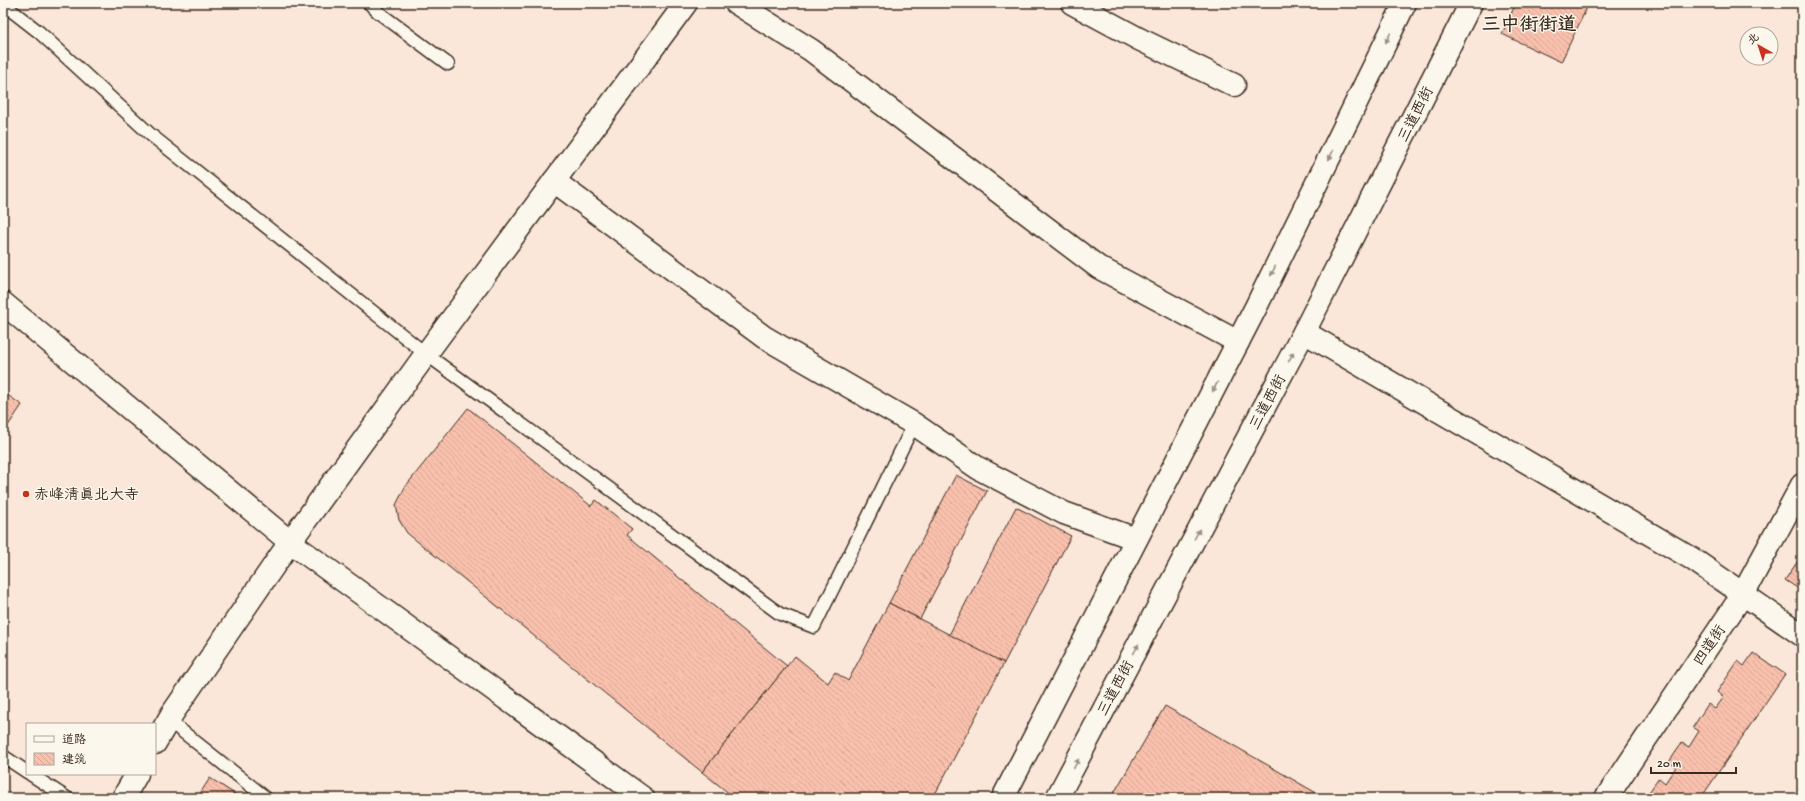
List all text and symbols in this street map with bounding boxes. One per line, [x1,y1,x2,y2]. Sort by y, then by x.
district label: 三中街街道 [1481,14,1577,38]
north arrow [1739,26,1779,66]
one-way arrow [1385,32,1391,44]
text: 北 [1746,32,1762,48]
street label: 三道西街 [1395,84,1438,146]
one-way arrow [1328,149,1334,160]
one-way arrow [1270,266,1276,277]
one-way arrow [1288,351,1294,363]
street label: 三道西街 [1247,372,1291,434]
one-way arrow [1211,382,1218,393]
place label: 赤峰清真北大寺 [34,486,139,505]
marker: 赤峰清真北大寺 [21,489,31,499]
one-way arrow [1194,528,1201,540]
street label: 四道街 [1691,622,1731,670]
one-way arrow [1133,643,1140,654]
street label: 三道西街 [1095,658,1139,720]
legend [26,723,156,775]
text: 道路 [62,733,86,748]
scale bar [1651,749,1736,775]
text: 建筑 [62,753,86,768]
one-way arrow [1072,758,1079,769]
text: 20 m [1657,758,1682,772]

